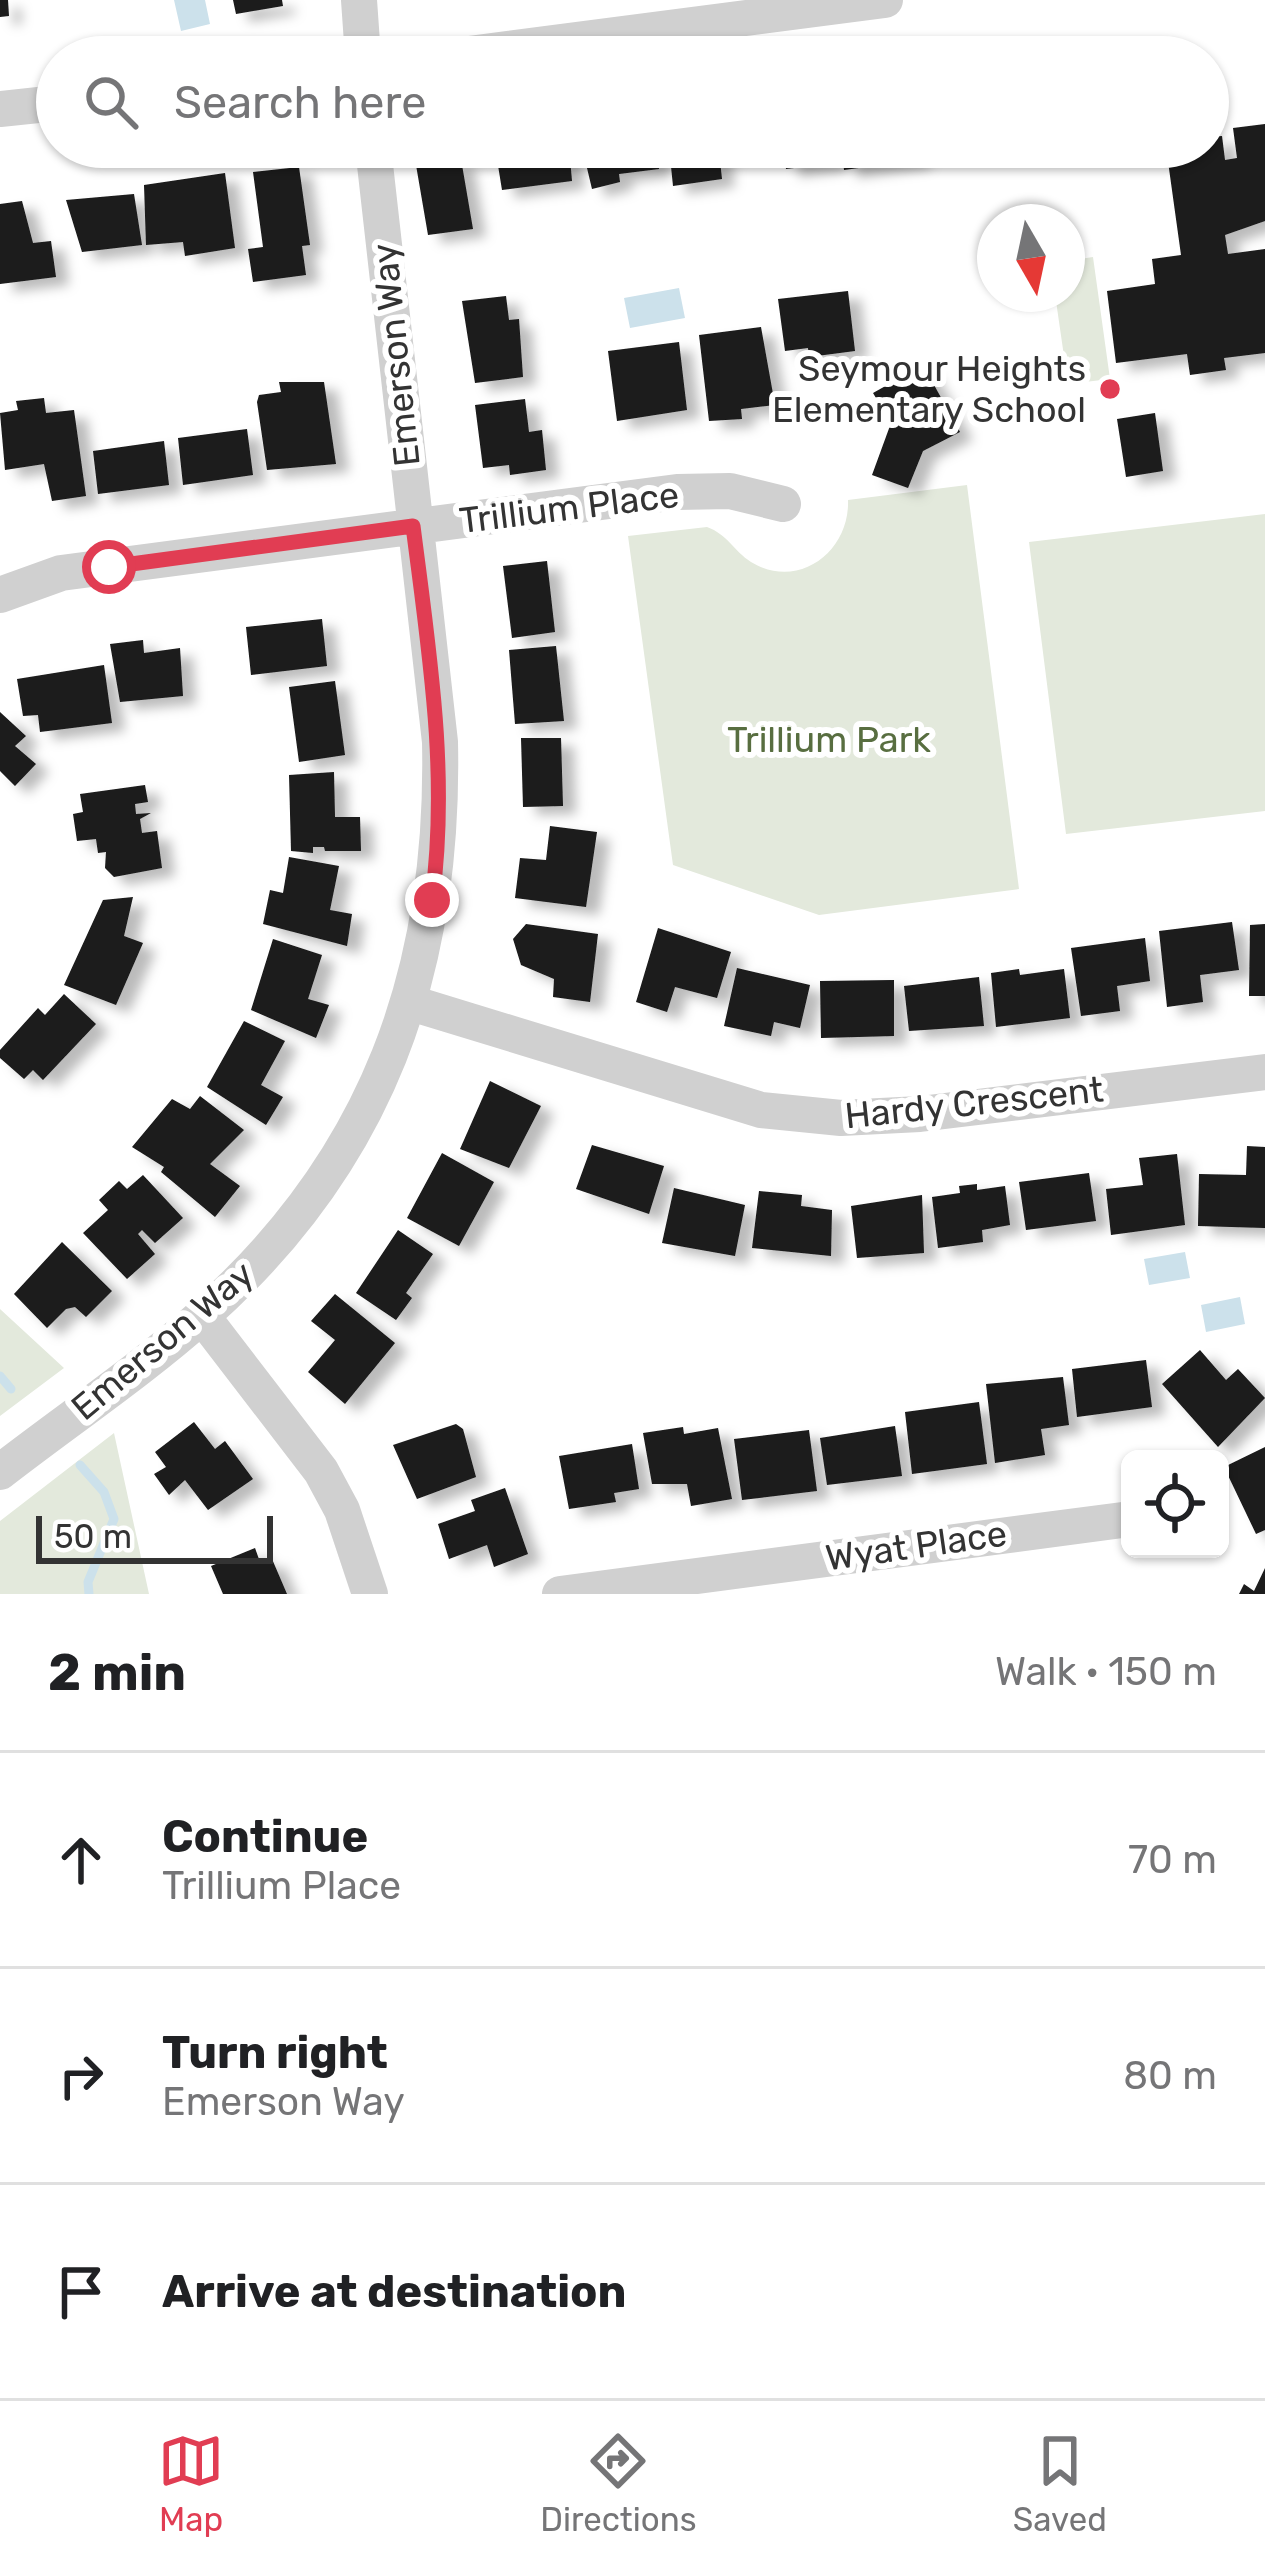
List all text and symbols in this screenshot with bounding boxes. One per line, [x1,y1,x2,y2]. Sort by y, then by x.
search box [36,36,1229,168]
icon: search [78,69,144,135]
text: Search here [174,76,426,129]
north arrow [977,204,1085,312]
street label: Emerson Way [362,241,429,469]
place label: Seymour Heights Elementary School [772,347,1086,431]
marker: Seymour Heights Elementary School [1097,376,1123,402]
street label: Trillium Place [457,473,681,542]
route start [82,540,136,594]
park label: Trillium Park [727,718,931,761]
route end [405,873,459,927]
street label: Hardy Crescent [843,1068,1105,1137]
street label: Emerson Way [63,1252,262,1429]
map controls [1121,1450,1229,1558]
button: locate [1121,1450,1229,1558]
scale bar [36,1510,273,1563]
street label: Wyat Place [823,1512,1009,1579]
text: 50 m [54,1517,132,1556]
text: 2 min [48,1642,186,1703]
text: Walk · 150 m [995,1649,1217,1695]
text: Continue [162,1810,368,1863]
icon: ahead [48,1827,114,1893]
text: 70 m [1128,1837,1217,1883]
text: Trillium Place [162,1863,401,1909]
text: Turn right [162,2026,388,2079]
icon: right [48,2043,114,2109]
text: 80 m [1123,2053,1217,2099]
text: Emerson Way [162,2079,405,2125]
icon: arrive [48,2259,114,2325]
text: Arrive at destination [162,2265,627,2318]
tab: Map [158,2428,224,2539]
tab: Directions [540,2428,697,2539]
tab: Saved [1013,2428,1107,2539]

